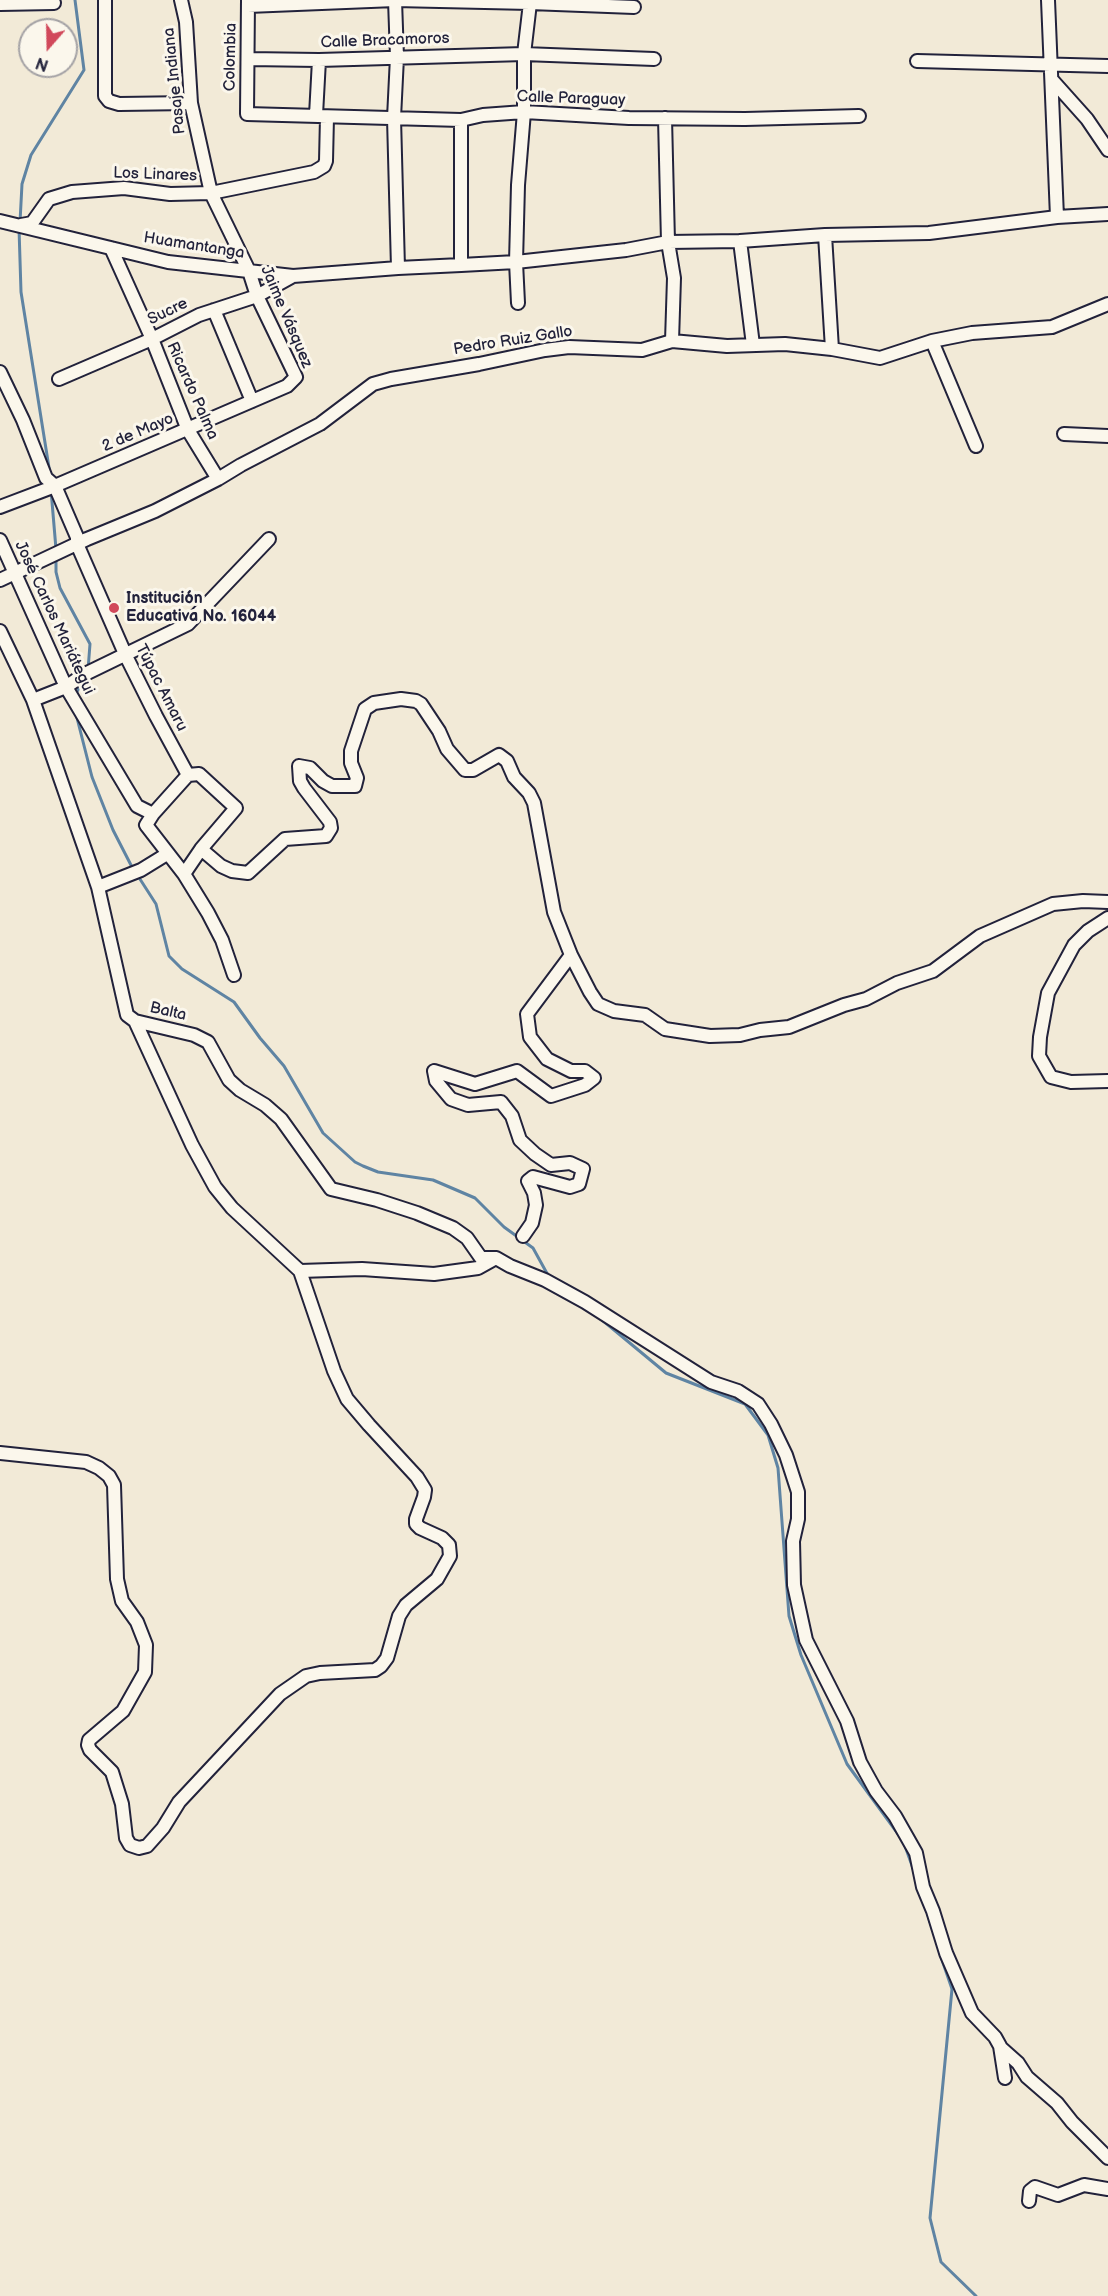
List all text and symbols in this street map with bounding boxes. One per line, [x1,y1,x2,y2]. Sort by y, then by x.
north arrow [18,18,78,78]
street label: Colombia [221,23,241,91]
street label: Pasaje Indiana [160,27,190,135]
street label: Calle Bracamoros [320,29,450,53]
text: N [33,53,51,74]
street label: Calle Paraguay [516,88,626,110]
street label: Los Linares [113,164,197,186]
street label: Huamantanga [142,229,246,263]
street label: Jaime Vásquez [256,263,316,371]
street label: Sucre [145,294,191,330]
street label: Pedro Ruiz Gallo [452,322,574,360]
street label: Ricardo Palma [162,339,222,443]
street label: 2 de Mayo [100,409,176,457]
street label: José Carlos Mariátegui [10,538,98,698]
place label: Institución Educativa No. 16044 [126,589,276,627]
marker: Institución Educativa No. 16044 [107,601,121,615]
street label: Túpac Amaru [131,641,191,735]
street label: Balta [148,998,188,1026]

